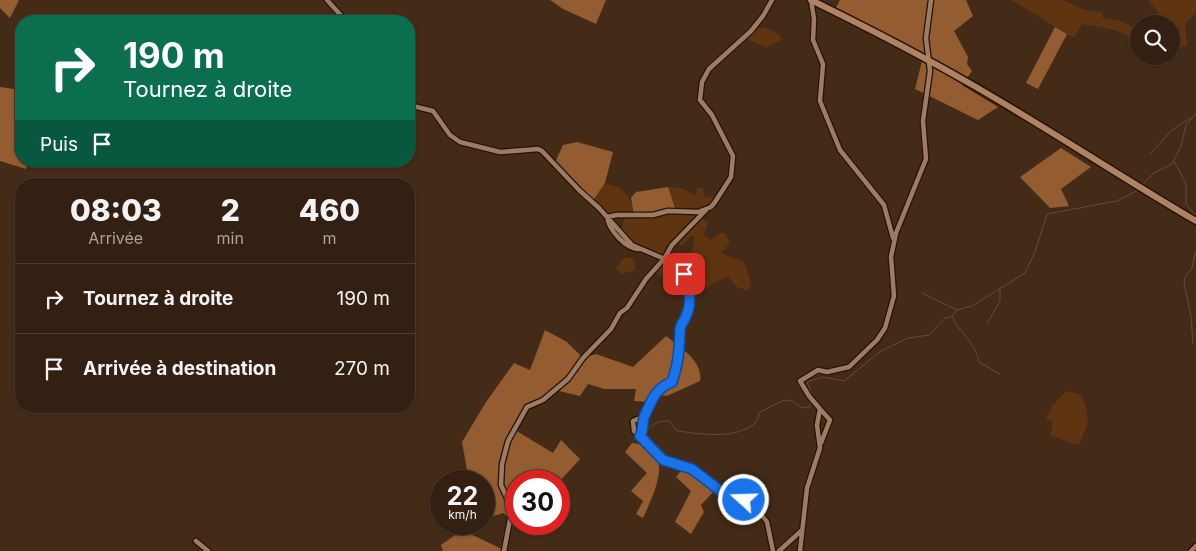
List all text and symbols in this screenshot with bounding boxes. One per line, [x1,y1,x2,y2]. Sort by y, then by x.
map controls [1130,15,1180,65]
button: search [1130,15,1180,65]
text: 190 m [123,34,225,76]
icon: right [40,35,105,100]
text: Tournez à droite [123,76,292,102]
icon: arrive [88,130,116,158]
text: Puis [40,133,78,156]
text: 08:03 [70,192,162,228]
text: 2 [221,192,240,228]
text: 460 [299,192,360,228]
text: Arrivée [88,228,143,248]
text: min [217,228,244,248]
text: m [322,228,336,248]
pin [663,253,705,295]
icon: arrive [670,260,698,288]
icon: right [40,285,68,313]
text: Tournez à droite [83,287,233,310]
text: 190 m [337,287,390,310]
icon: arrive [40,355,68,383]
text: Arrivée à destination [83,357,276,380]
text: 270 m [334,357,390,380]
speed limit sign: 30 [505,470,570,535]
position arrow [717,473,769,525]
text: 22 [447,481,478,511]
text: km/h [448,507,477,522]

